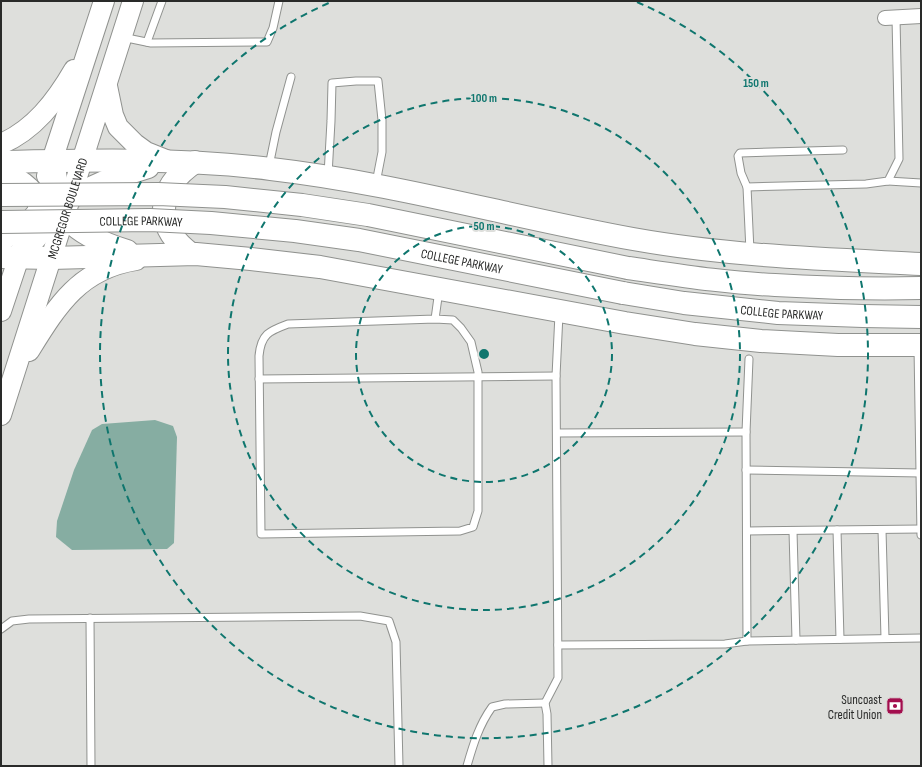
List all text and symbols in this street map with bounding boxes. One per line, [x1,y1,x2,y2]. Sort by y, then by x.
text: 150 m [743,76,769,91]
text: 100 m [471,91,497,106]
street label: MCGREGOR BOULEVARD [44,156,91,261]
street label: COLLEGE PARKWAY [99,213,183,231]
text: 50 m [474,219,494,234]
street label: COLLEGE PARKWAY [419,246,504,278]
street label: COLLEGE PARKWAY [739,302,824,324]
centre of rings [477,347,491,361]
place label: Suncoast Credit Union [828,692,882,723]
bank icon: Suncoast Credit Union [885,696,905,716]

